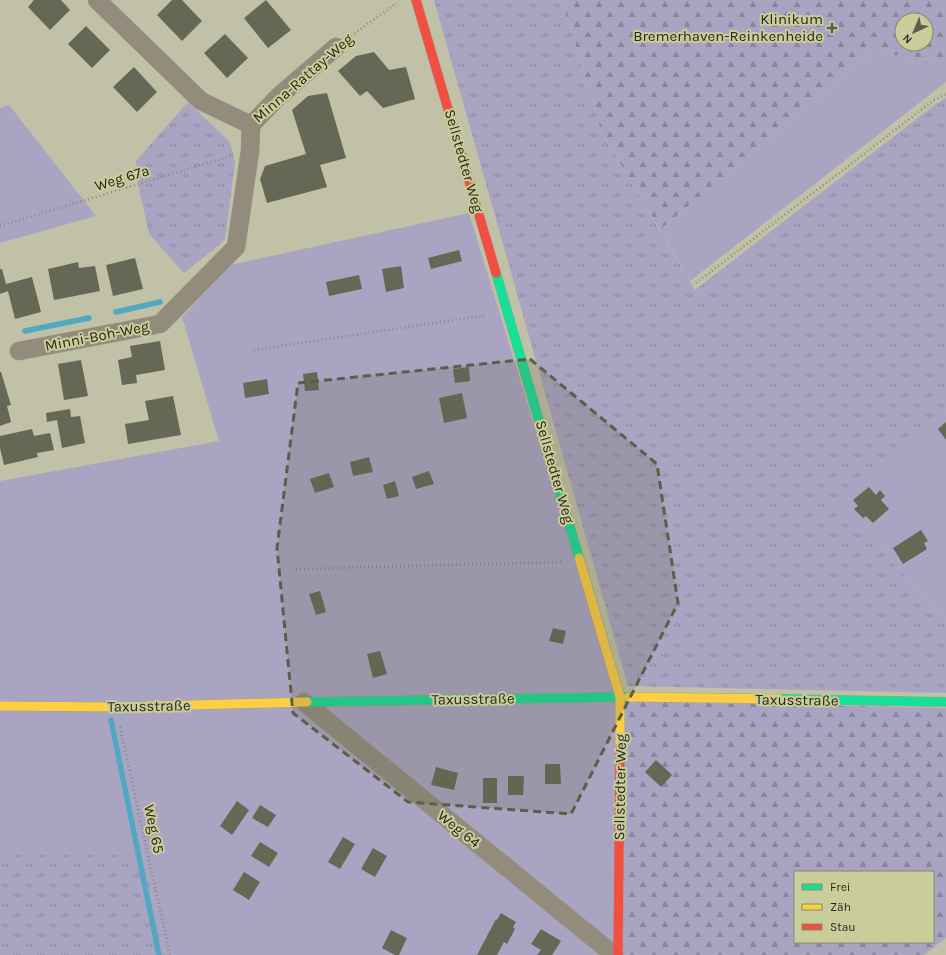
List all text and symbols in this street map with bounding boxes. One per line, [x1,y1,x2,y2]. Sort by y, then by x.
place label: Klinikum Bremerhaven-Reinkenheide [633,10,823,45]
north arrow [894,12,934,52]
marker: Klinikum Bremerhaven-Reinkenheide [826,22,838,34]
street label: Minna-Rattay-Weg [249,29,357,126]
text: N [900,31,915,46]
street label: Sellstedter Weg [441,107,488,215]
street label: Weg 67a [92,161,152,195]
street label: Minni-Boh-Weg [43,317,151,355]
street label: Sellstedter Weg [532,418,579,526]
street label: Taxusstraße [431,689,515,709]
street label: Taxusstraße [755,690,839,710]
street label: Taxusstraße [107,696,191,716]
street label: Sellstedter Weg [610,733,630,841]
street label: Weg 65 [140,803,168,855]
street label: Weg 64 [434,806,484,852]
legend [794,871,934,943]
text: Frei [830,880,850,894]
text: Zäh [830,900,851,914]
text: Stau [830,920,856,934]

